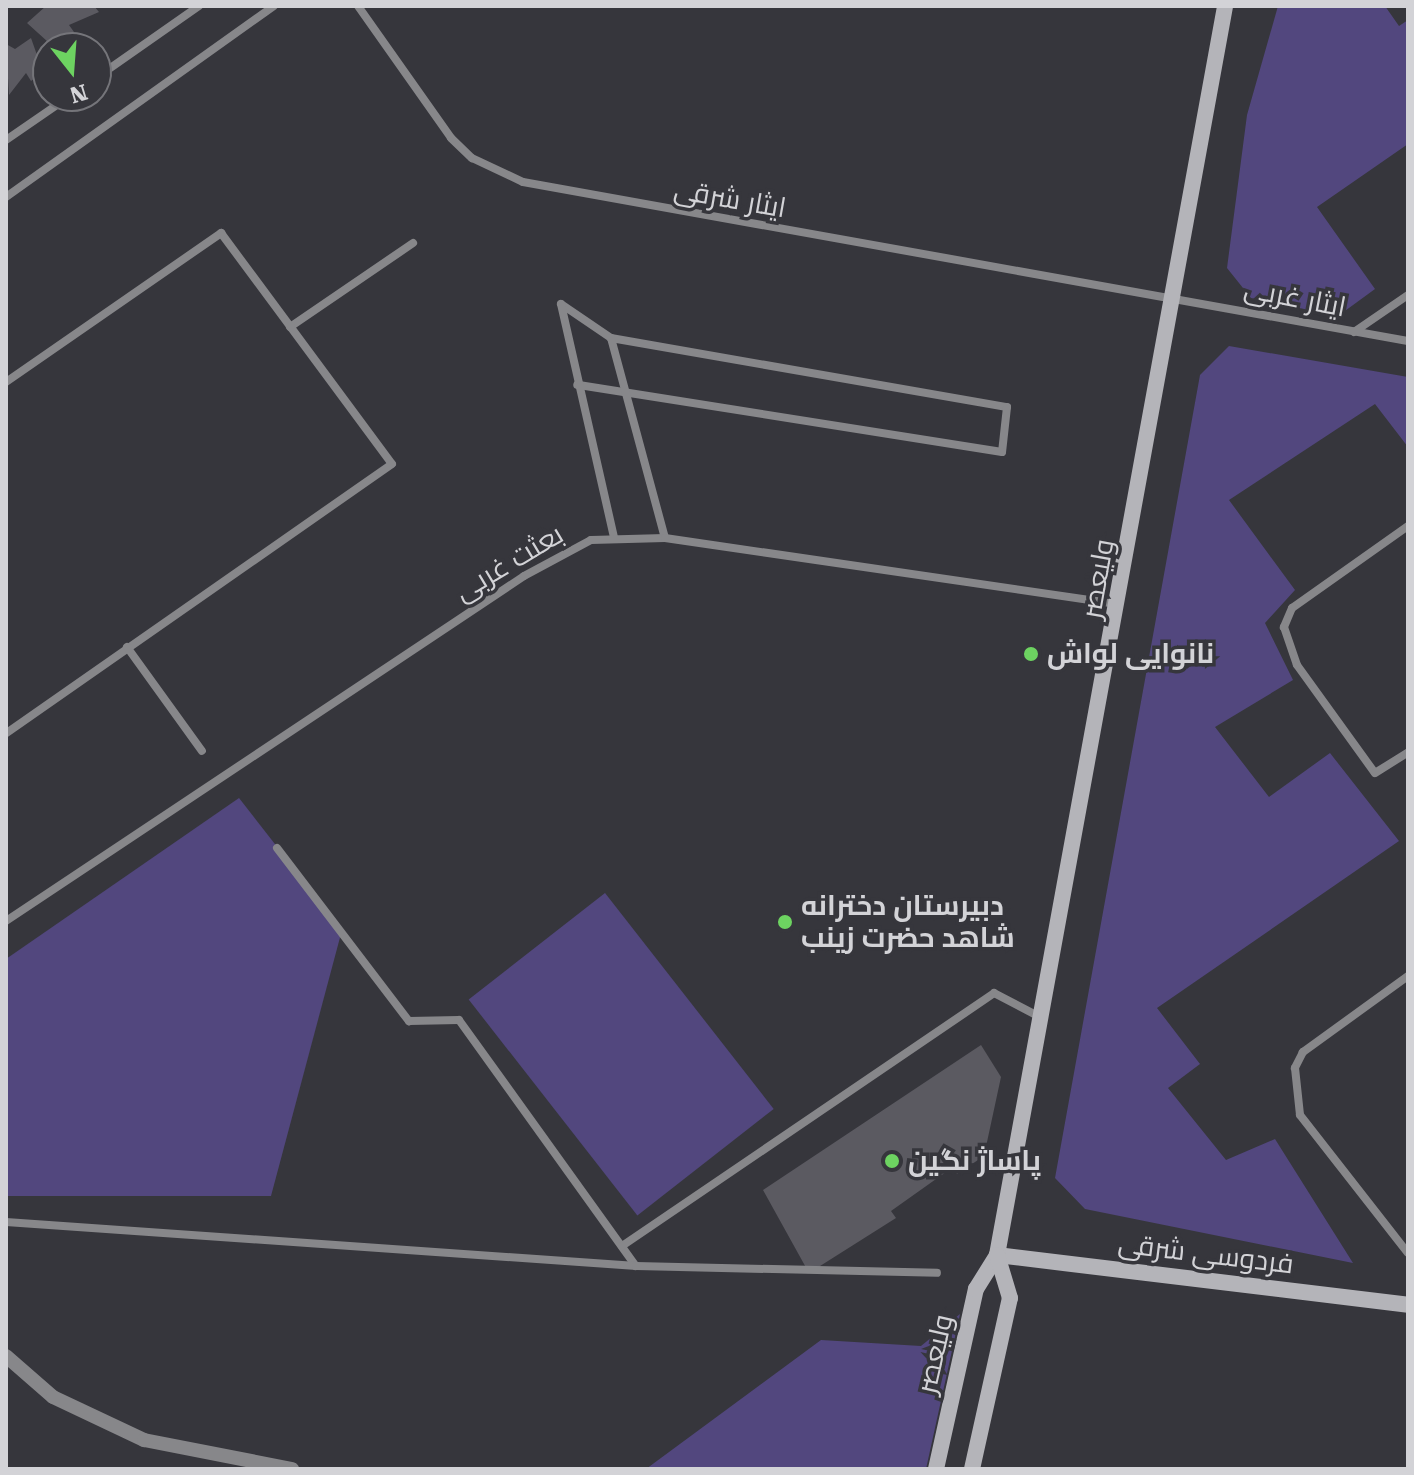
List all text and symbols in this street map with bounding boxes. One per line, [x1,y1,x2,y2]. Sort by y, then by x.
north arrow [32,32,112,112]
text: N [67,79,90,108]
street label: ایثار شرقی [671,173,789,225]
street label: ایثار غربی [1241,272,1349,324]
street label: بعثت غربی [449,518,569,608]
street label: ولیعصر [1074,537,1122,621]
place label: نانوایی لواش [1047,637,1214,671]
marker: نانوایی لواش [1022,645,1040,663]
place label: دبیرستان دخترانه شاهد حضرت زینب [801,889,1015,955]
marker: دبیرستان دخترانه شاهد حضرت زینب [776,913,794,931]
place label: پاساژ نگین [908,1144,1041,1178]
marker: پاساژ نگین [883,1152,901,1170]
street label: فردوسی شرقی [1116,1227,1296,1281]
street label: ولیعصر [910,1311,960,1397]

